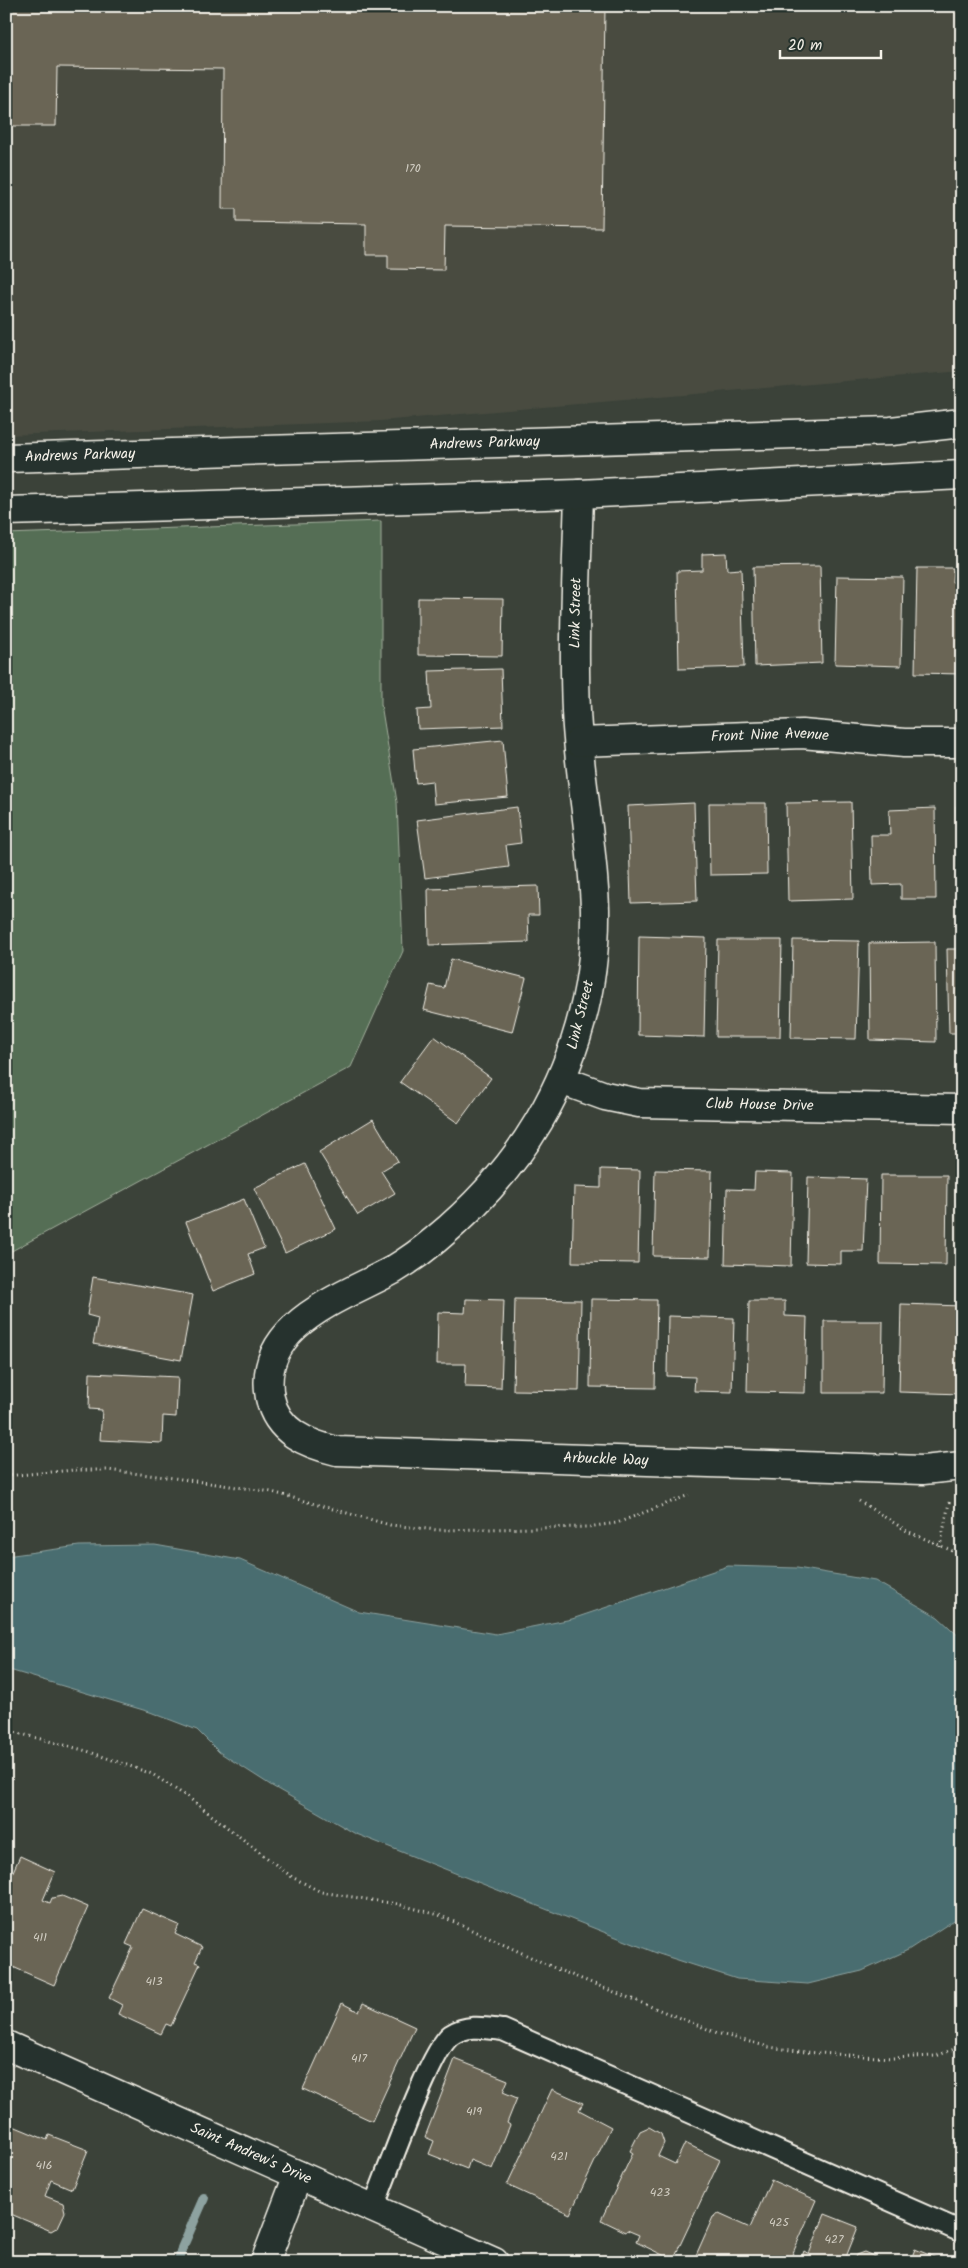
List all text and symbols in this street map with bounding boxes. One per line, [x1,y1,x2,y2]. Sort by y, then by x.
scale bar [780,28,882,60]
text: 20 m [788,34,822,58]
house number: 170 [405,159,421,178]
street label: Andrews Parkway [429,430,541,457]
street label: Andrews Parkway [24,442,136,469]
street label: Link Street [563,577,589,649]
street label: Front Nine Avenue [710,722,830,749]
street label: Link Street [561,978,601,1052]
street label: Club House Drive [705,1092,814,1118]
street label: Arbuckle Way [563,1446,650,1473]
house number: 411 [33,1928,47,1947]
house number: 413 [145,1972,163,1991]
house number: 417 [351,2049,367,2068]
house number: 419 [466,2102,482,2121]
street label: Saint Andrew's Drive [186,2116,316,2192]
house number: 421 [550,2147,568,2166]
house number: 416 [35,2156,53,2175]
house number: 423 [650,2183,670,2202]
house number: 425 [769,2213,791,2232]
house number: 427 [824,2230,844,2249]

